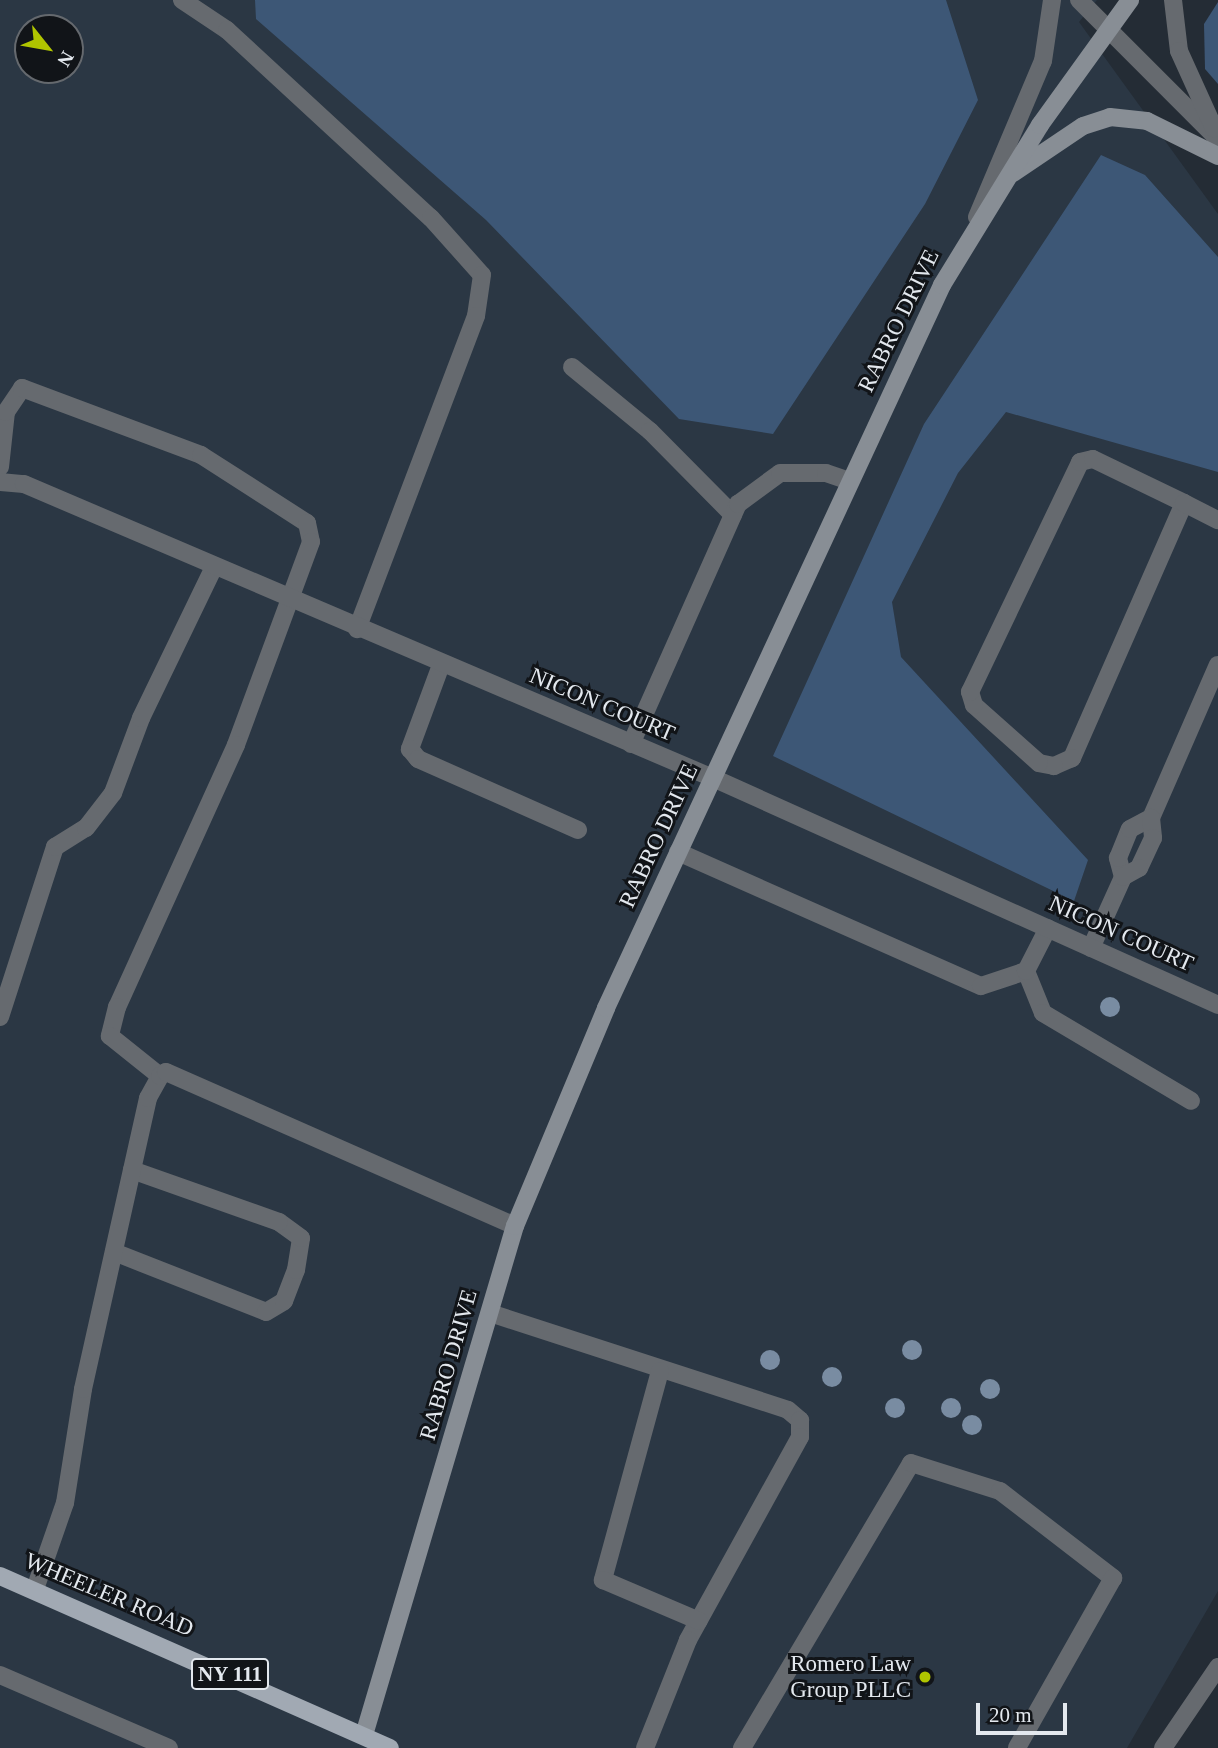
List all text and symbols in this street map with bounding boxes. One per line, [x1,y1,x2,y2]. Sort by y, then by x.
north arrow [14,14,84,84]
text: N [53,48,78,70]
street label: RABRO DRIVE [853,245,945,397]
street label: NICON COURT [525,662,679,748]
street label: RABRO DRIVE [614,760,704,912]
street label: NICON COURT [1045,890,1197,978]
street label: RABRO DRIVE [414,1287,484,1443]
street label: WHEELER ROAD [20,1547,198,1643]
place label: Romero Law Group PLLC [790,1650,911,1704]
road number: NY 111 [190,1656,270,1692]
marker: Romero Law Group PLLC [917,1669,933,1685]
scale bar [980,1688,1071,1732]
text: 20 m [989,1703,1032,1727]

